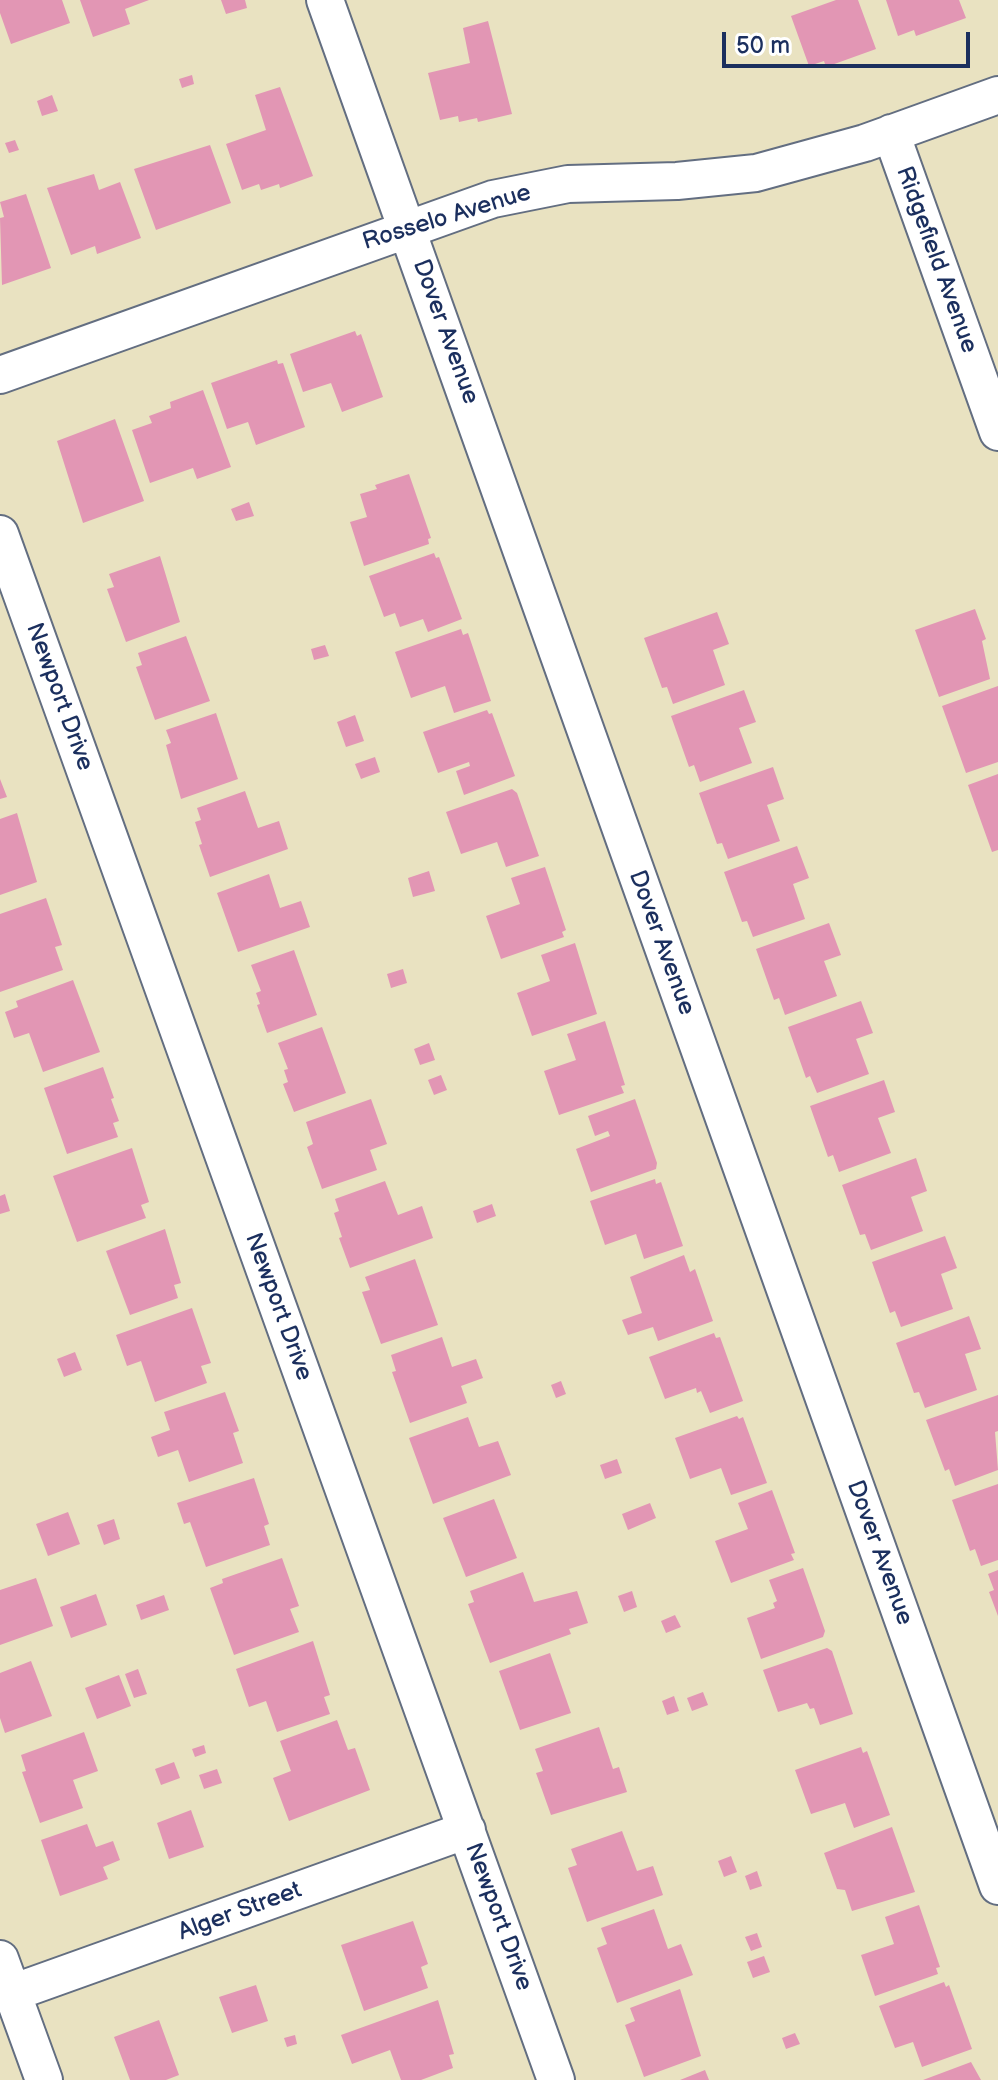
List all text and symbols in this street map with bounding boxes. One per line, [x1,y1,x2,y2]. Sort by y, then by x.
scale bar [726,16,974,66]
text: 50 m [736,31,790,60]
street label: Ridgefield Avenue [889,163,983,357]
street label: Rosselo Avenue [359,179,535,257]
street label: Dover Avenue [406,256,484,408]
street label: Newport Drive [19,619,99,775]
street label: Dover Avenue [622,867,700,1019]
street label: Newport Drive [238,1229,318,1385]
street label: Dover Avenue [840,1477,918,1629]
street label: Newport Drive [458,1839,538,1995]
street label: Alger Street [174,1876,306,1948]

